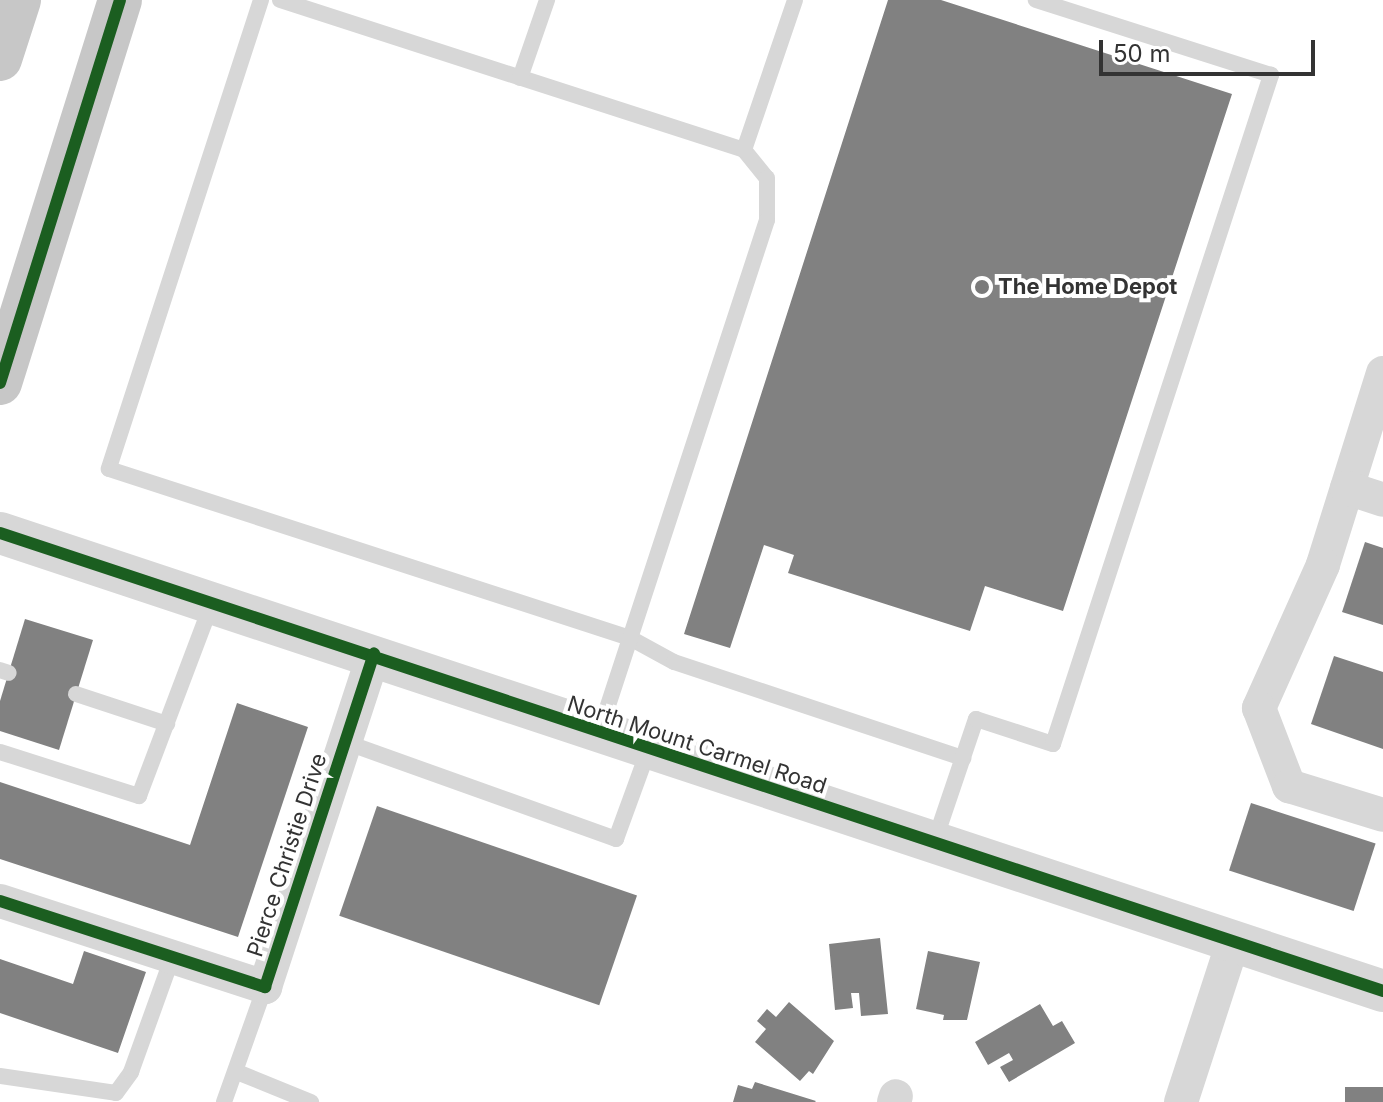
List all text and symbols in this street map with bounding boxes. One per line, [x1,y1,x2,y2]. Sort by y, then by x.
scale bar [1103,24,1319,74]
text: 50 m [1113,39,1171,68]
place label: The Home Depot [998,274,1177,300]
marker: The Home Depot [973,278,991,296]
street label: North Mount Carmel Road [564,691,830,799]
street label: Pierce Christie Drive [242,750,332,960]

